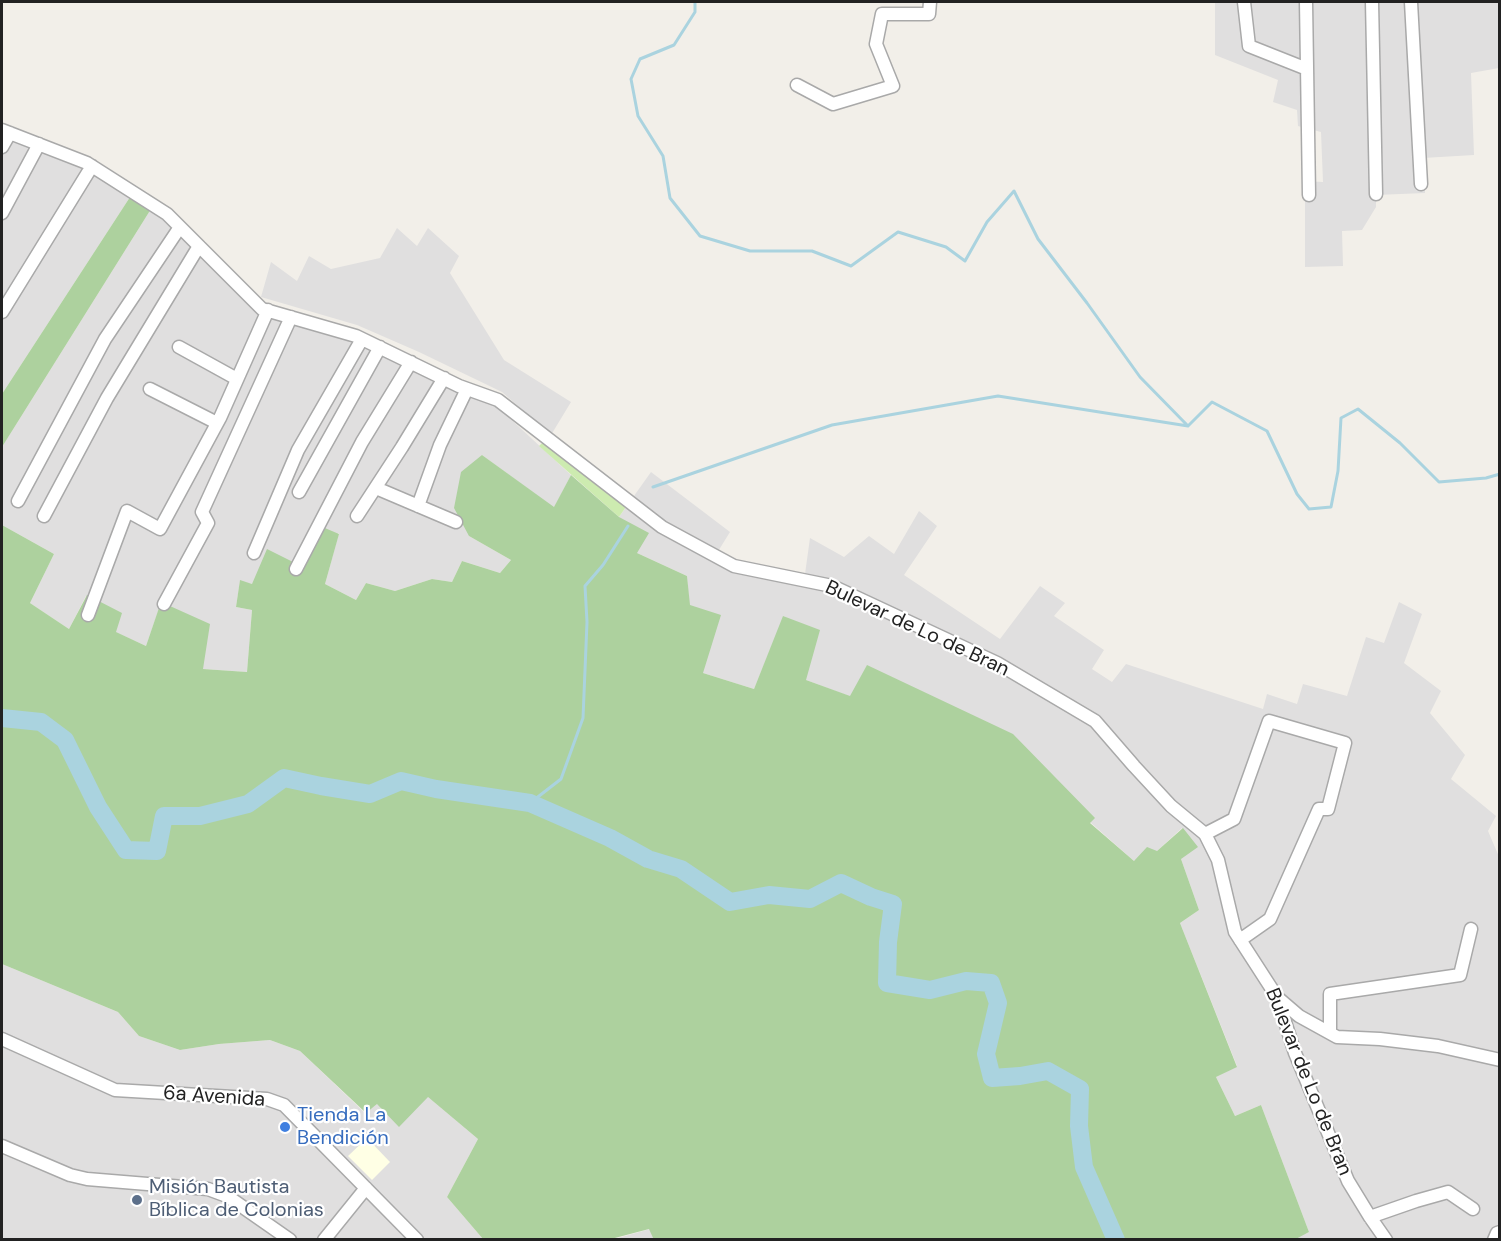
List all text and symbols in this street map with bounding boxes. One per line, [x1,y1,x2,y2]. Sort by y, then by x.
street label: Bulevar de Lo de Bran [821,576,1013,682]
street label: Bulevar de Lo de Bran [1259,985,1357,1179]
street label: 6a Avenida [162,1081,266,1113]
place label: Tienda La Bendición [297,1104,389,1151]
marker: Tienda La Bendición [278,1120,292,1134]
place label: Misión Bautista Bíblica de Colonias [149,1176,324,1223]
marker: Misión Bautista Bíblica de Colonias [130,1193,144,1207]

